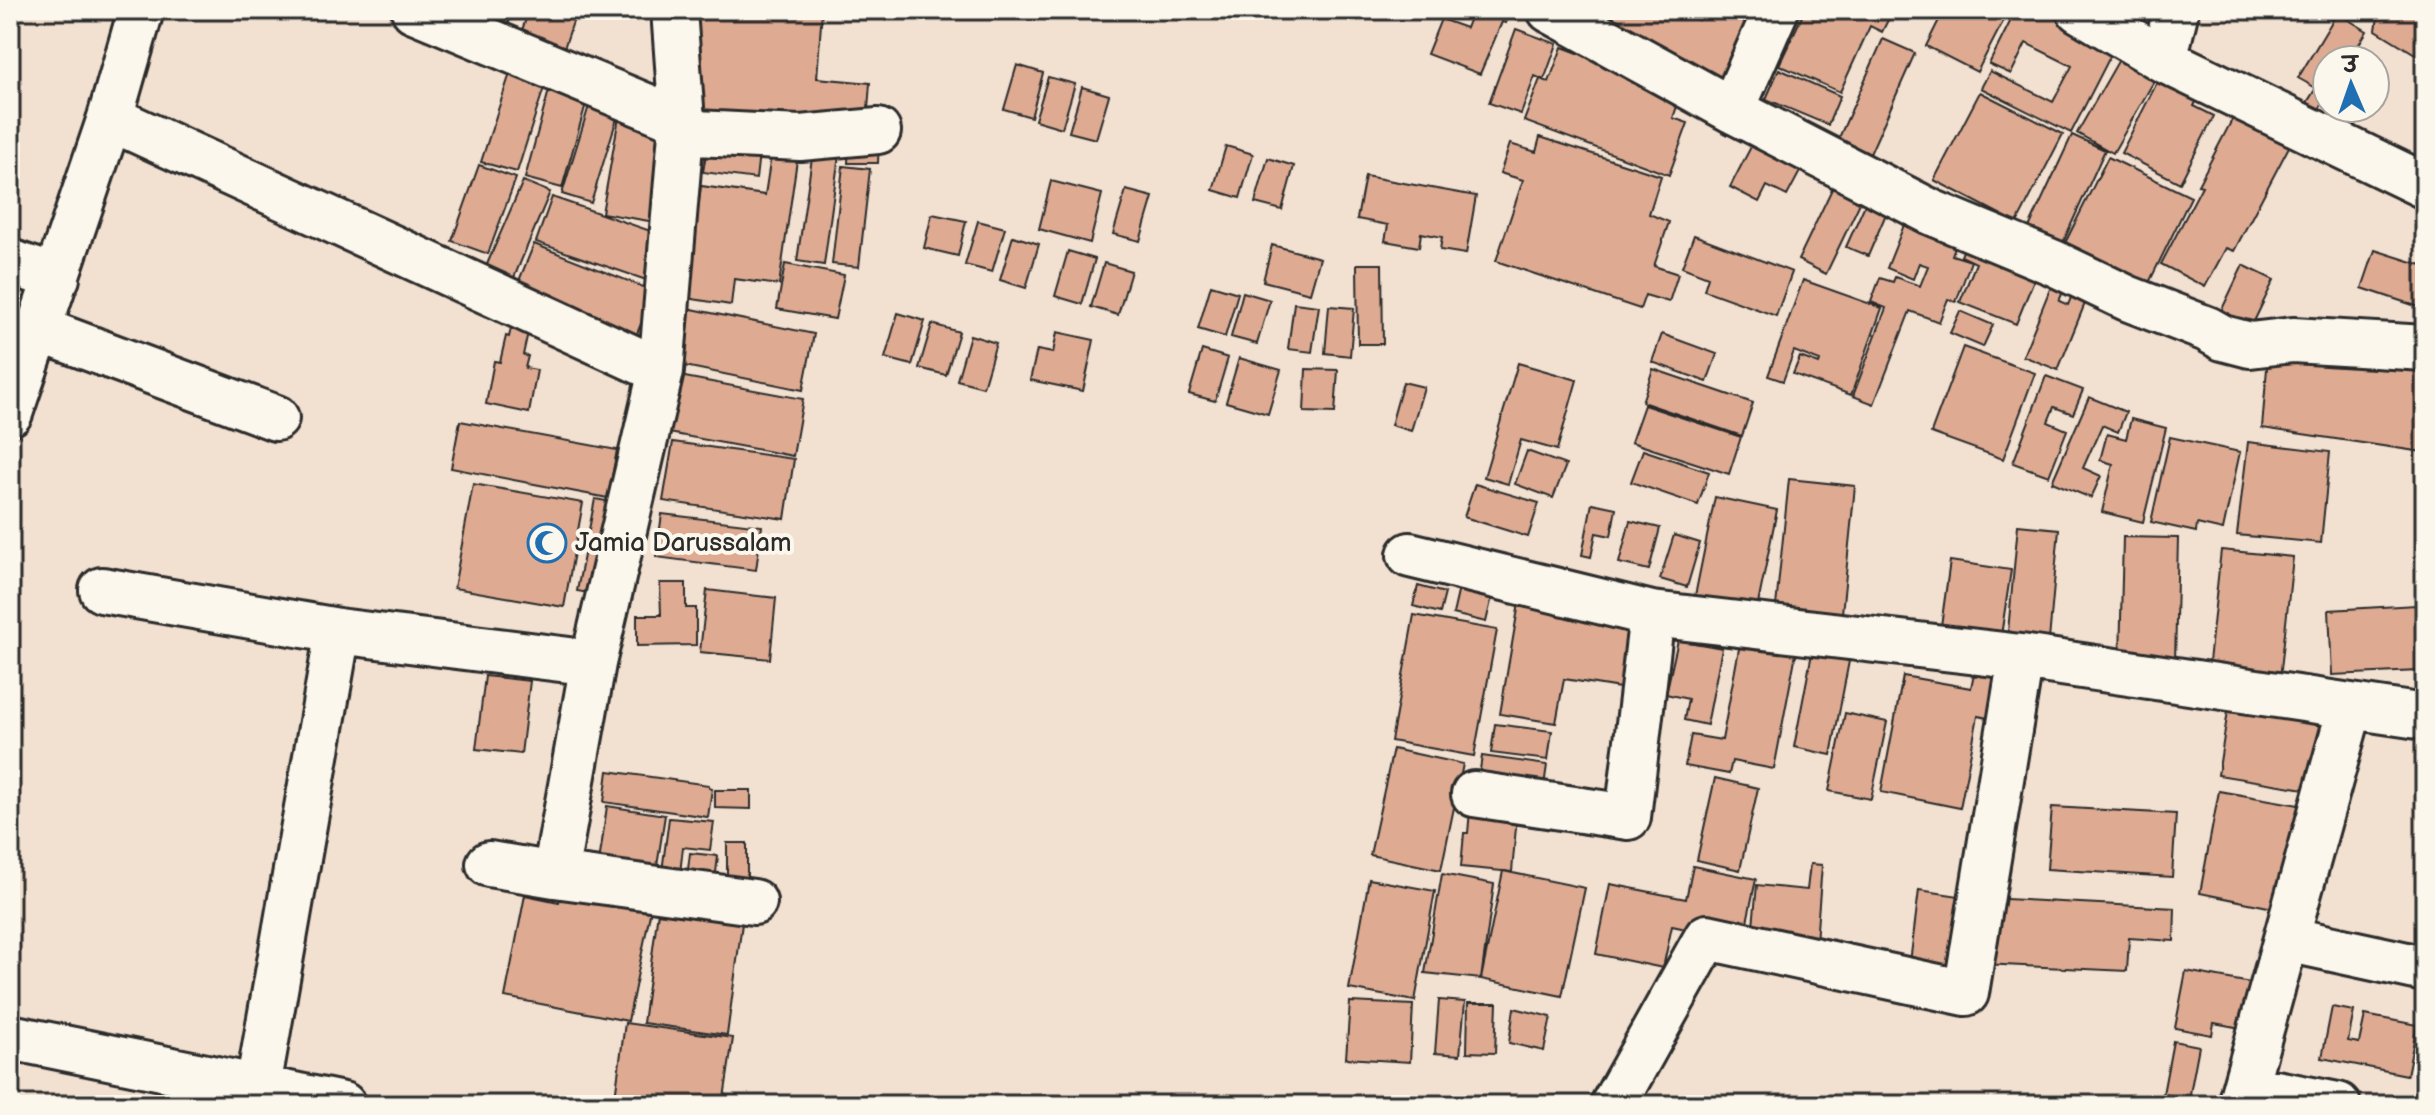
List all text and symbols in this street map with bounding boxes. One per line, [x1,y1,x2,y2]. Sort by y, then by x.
north arrow [2311,44,2391,124]
text: उ [2341,52,2360,79]
mosque icon: Jamia Darussalam [526,522,568,564]
place label: Jamia Darussalam [575,528,792,559]

